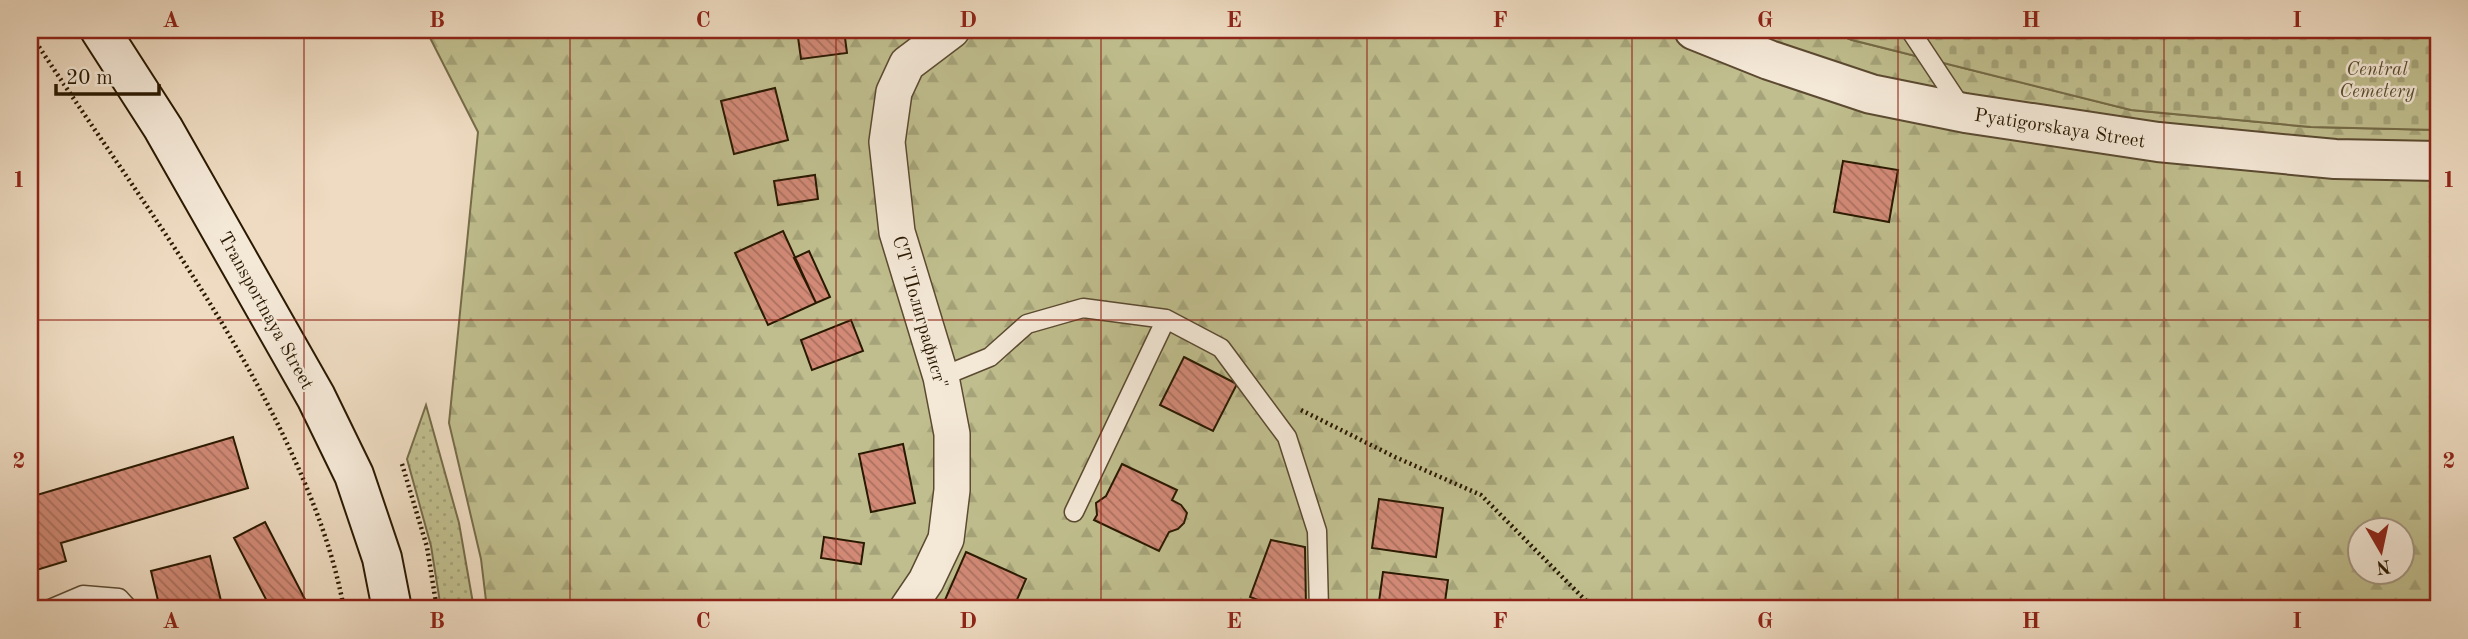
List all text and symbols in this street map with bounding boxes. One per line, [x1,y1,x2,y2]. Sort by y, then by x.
text: A [162,9,180,32]
text: B [429,9,445,32]
text: C [695,9,711,32]
text: D [959,9,977,32]
text: E [1226,9,1242,32]
text: F [1492,9,1508,32]
text: G [1757,9,1773,32]
text: H [2022,9,2040,32]
text: I [2292,9,2302,32]
scale bar [56,52,159,96]
park label: Central Cemetery [2339,61,2415,102]
text: 20 m [66,68,113,89]
street label: Pyatigorskaya Street [1973,107,2146,152]
text: 1 [12,169,26,192]
text: 1 [2442,169,2456,192]
street label: Transportnaya Street [214,229,316,393]
street label: СТ "Полиграфист" [888,234,950,391]
text: 2 [12,450,26,473]
text: 2 [2442,450,2456,473]
north arrow [2346,516,2416,586]
text: N [2374,555,2392,576]
text: A [162,610,180,633]
text: B [429,610,445,633]
text: C [695,610,711,633]
text: D [959,610,977,633]
text: E [1226,610,1242,633]
text: F [1492,610,1508,633]
text: G [1757,610,1773,633]
text: H [2022,610,2040,633]
text: I [2292,610,2302,633]

